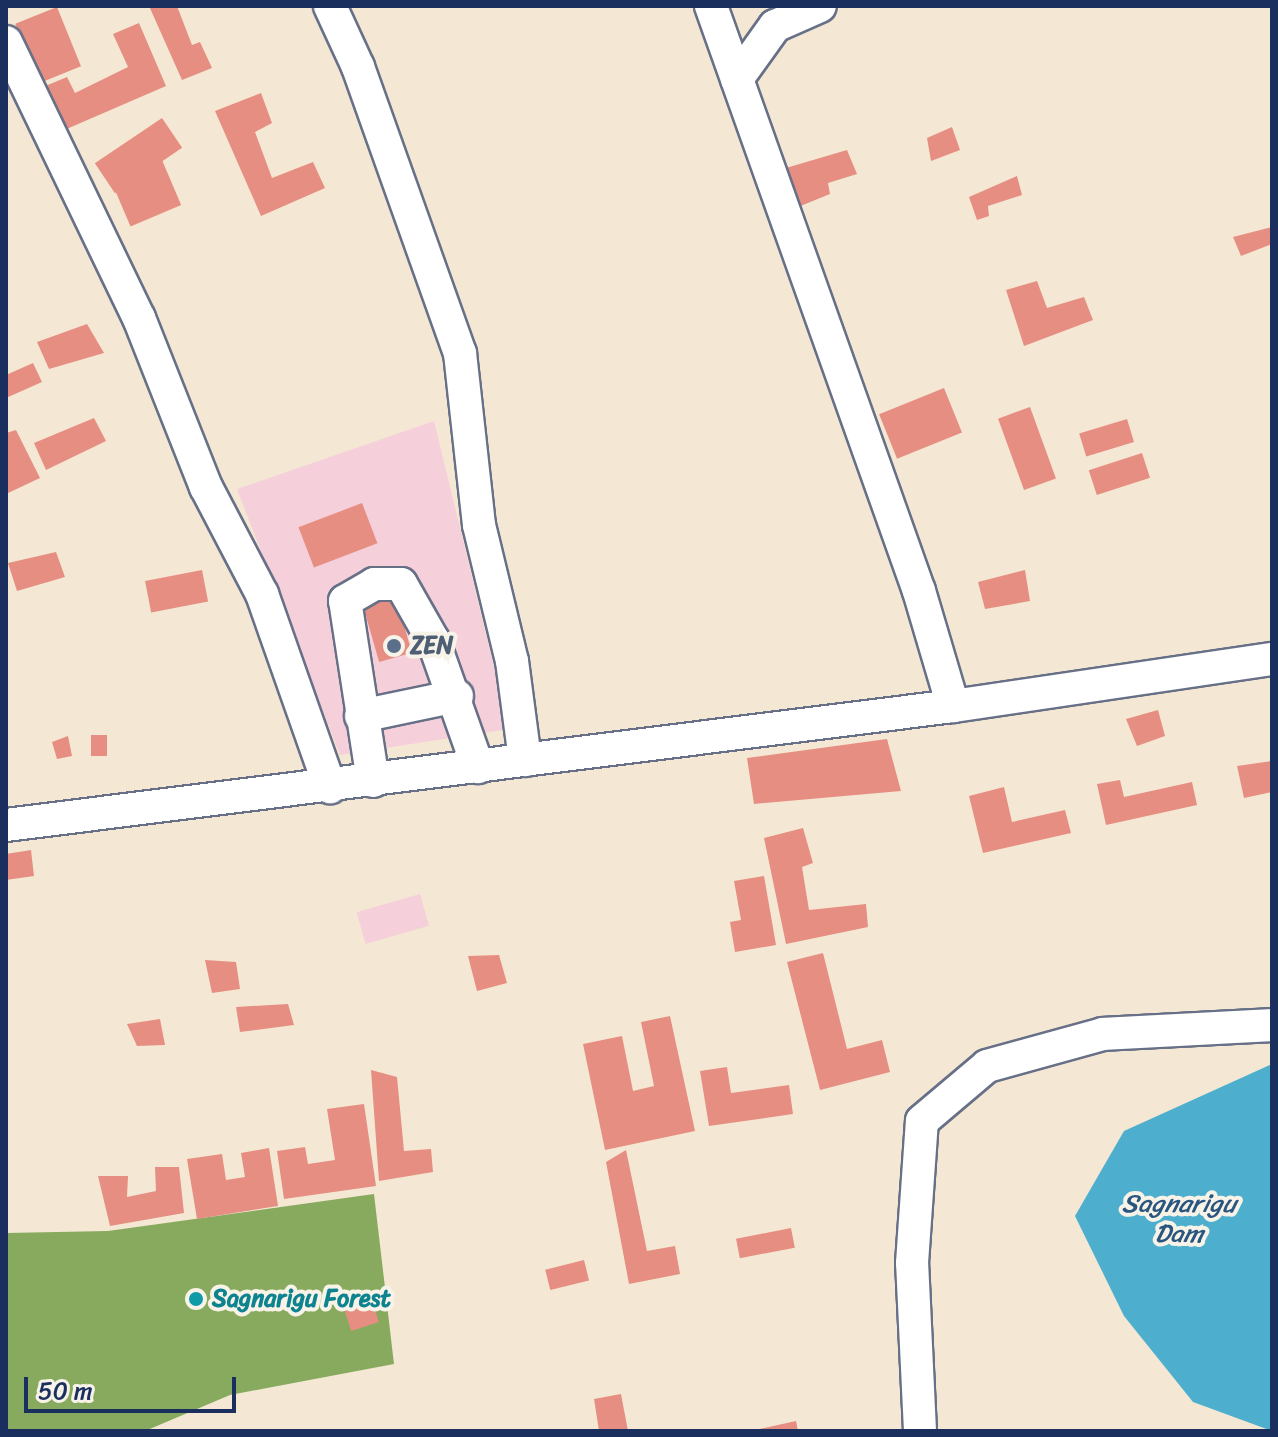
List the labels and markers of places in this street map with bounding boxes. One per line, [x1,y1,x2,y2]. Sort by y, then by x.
place label: ZEN [410,632,453,660]
marker: ZEN [385,637,403,655]
place label: Sagnarigu Forest [212,1285,392,1313]
marker: Sagnarigu Forest [187,1290,205,1308]

